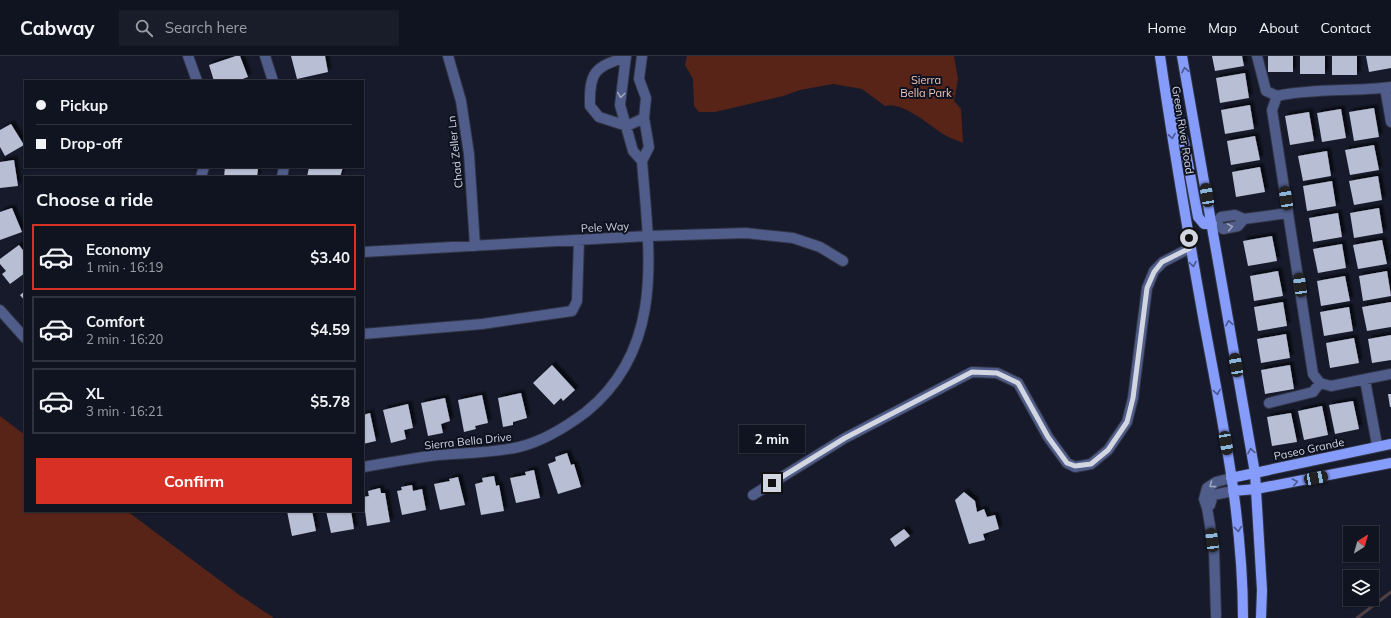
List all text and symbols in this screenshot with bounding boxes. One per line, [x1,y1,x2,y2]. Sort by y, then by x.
search box [119,10,399,46]
text: Cabway [20,16,95,40]
icon: search [133,17,155,39]
text: Search here [165,18,247,37]
text: Home [1147,19,1186,37]
text: Map [1208,19,1237,37]
text: About [1259,19,1299,37]
text: Contact [1321,19,1371,37]
one-way arrow [1181,67,1189,73]
park label: Sierra Bella Park [900,73,952,100]
street label: Green River Road [1169,85,1197,175]
one-way arrow [617,92,626,98]
text: Pickup [60,96,108,115]
street label: Chad Zeller Ln [444,115,466,189]
one-way arrow [1167,133,1176,139]
text: Drop-off [60,134,122,153]
car [1199,182,1215,208]
car [1278,185,1294,211]
text: Choose a ride [36,188,153,211]
street label: Pele Way [580,219,630,235]
one-way arrow [1227,224,1233,232]
route start [1180,229,1198,247]
icon: car [38,239,74,275]
text: Economy [86,240,151,259]
text: $3.40 [310,248,350,267]
text: 1 min · 16:19 [86,259,163,275]
one-way arrow [1189,261,1197,267]
car [1292,272,1308,298]
icon: car [38,311,74,347]
text: Comfort [86,312,144,331]
one-way arrow [1225,319,1233,326]
text: $4.59 [310,320,350,339]
text: 2 min · 16:20 [86,331,163,347]
car [1228,352,1244,378]
icon: car [38,383,74,419]
text: XL [86,384,104,403]
one-way arrow [1212,389,1221,395]
text: $5.78 [310,392,350,411]
text: 3 min · 16:21 [86,403,163,419]
callout: 2 min [739,425,805,453]
street label: Sierra Bella Drive [424,429,512,453]
car [1218,430,1234,456]
text: 2 min [755,431,789,447]
street label: Paseo Grande [1272,435,1346,463]
one-way arrow [1247,447,1256,454]
button: Confirm [36,458,352,504]
car [1303,470,1329,486]
route end [763,474,781,492]
one-way arrow [1292,478,1298,486]
one-way arrow [1209,480,1216,487]
one-way arrow [1233,526,1242,533]
north arrow [1343,526,1379,562]
map controls [1343,526,1379,606]
car [1205,527,1219,553]
button: layers [1343,570,1379,606]

